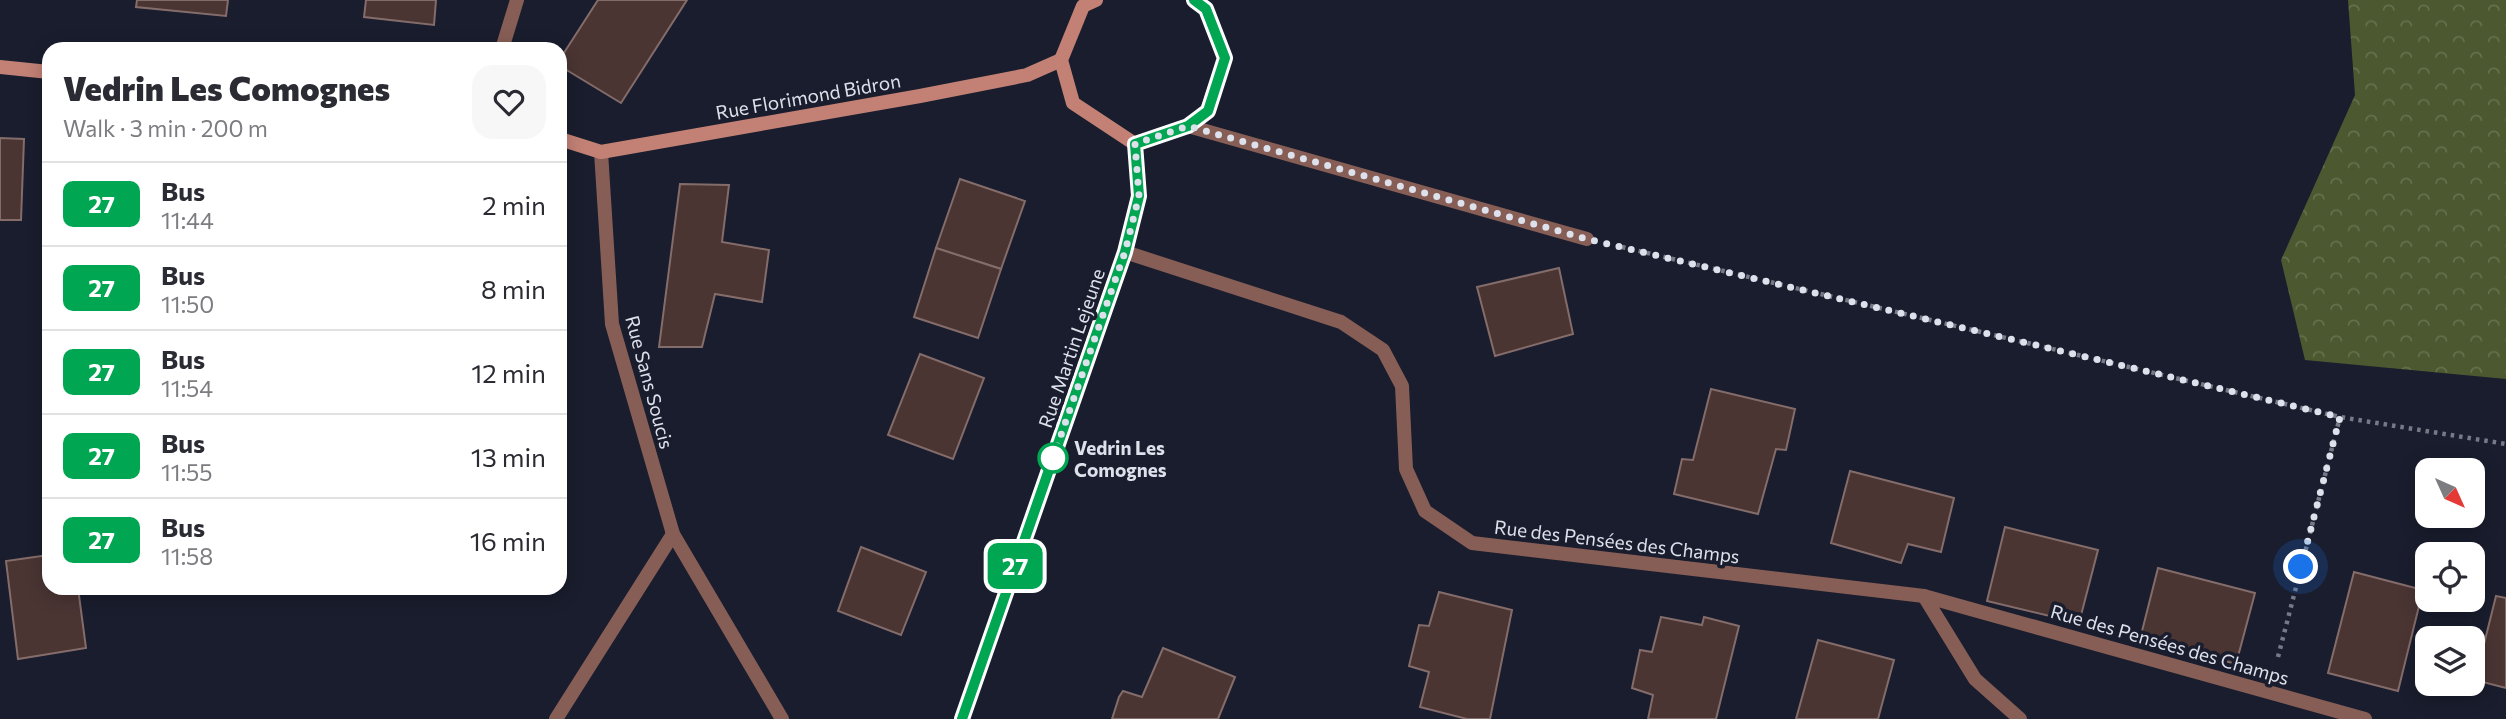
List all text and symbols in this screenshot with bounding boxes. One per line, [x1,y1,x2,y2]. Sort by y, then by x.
button: heart [472,65,546,139]
text: Vedrin Les Comognes [63,67,390,108]
street label: Rue Florimond Bidron [714,68,902,124]
text: Walk · 3 min · 200 m [63,114,268,142]
text: Bus [161,175,205,206]
text: 27 [88,189,115,218]
text: 2 min [482,189,546,220]
text: 11:44 [161,206,214,234]
text: Bus [161,259,205,290]
street label: Rue Martin Lejeune [1033,265,1109,431]
text: 27 [88,273,115,302]
text: 8 min [481,273,546,304]
text: 11:50 [161,290,214,318]
street label: Rue Sans Soucis [621,313,679,451]
text: Bus [161,343,205,374]
text: 27 [88,357,115,386]
text: 12 min [471,357,546,388]
text: 11:54 [161,374,213,402]
text: Bus [161,427,205,458]
place label: Vedrin Les Comognes [1074,436,1167,481]
text: 27 [88,441,115,470]
text: 13 min [471,441,546,472]
marker: Vedrin Les Comognes [1038,443,1068,473]
text: 11:55 [161,458,213,486]
north arrow [2415,458,2485,528]
map controls [2415,458,2485,696]
text: Bus [161,511,205,542]
street label: Rue des Pensées des Champs [1493,515,1741,567]
text: 27 [88,525,115,554]
text: 16 min [470,525,546,556]
text: 11:58 [161,542,213,570]
button: locate [2415,542,2485,612]
line badge: 27 [984,543,1046,589]
your location [2283,549,2318,584]
text: 27 [1002,551,1028,580]
street label: Rue des Pensées des Champs [2048,599,2292,689]
button: layers [2415,626,2485,696]

